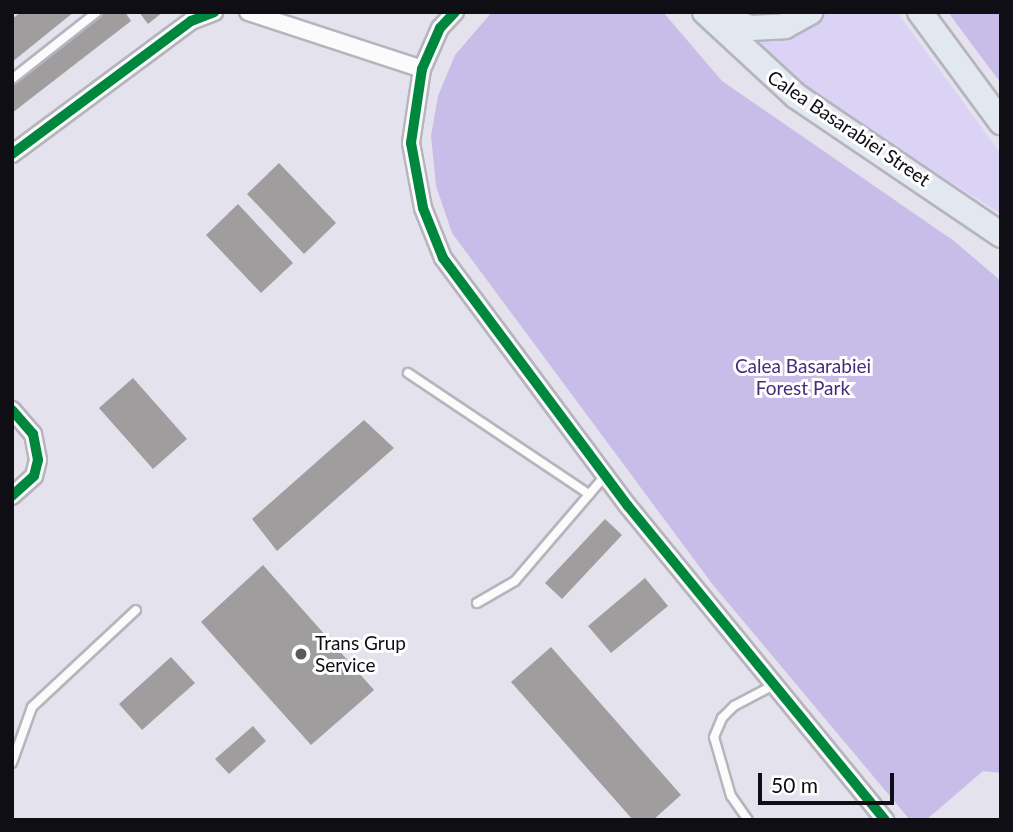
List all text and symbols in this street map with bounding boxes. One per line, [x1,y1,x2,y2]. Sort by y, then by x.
street label: Calea Basarabiei Street [763,65,935,191]
park label: Calea Basarabiei Forest Park [735,355,871,399]
place label: Trans Grup Service [315,632,406,676]
marker: Trans Grup Service [293,646,309,662]
scale bar [761,758,898,802]
text: 50 m [771,772,818,797]

